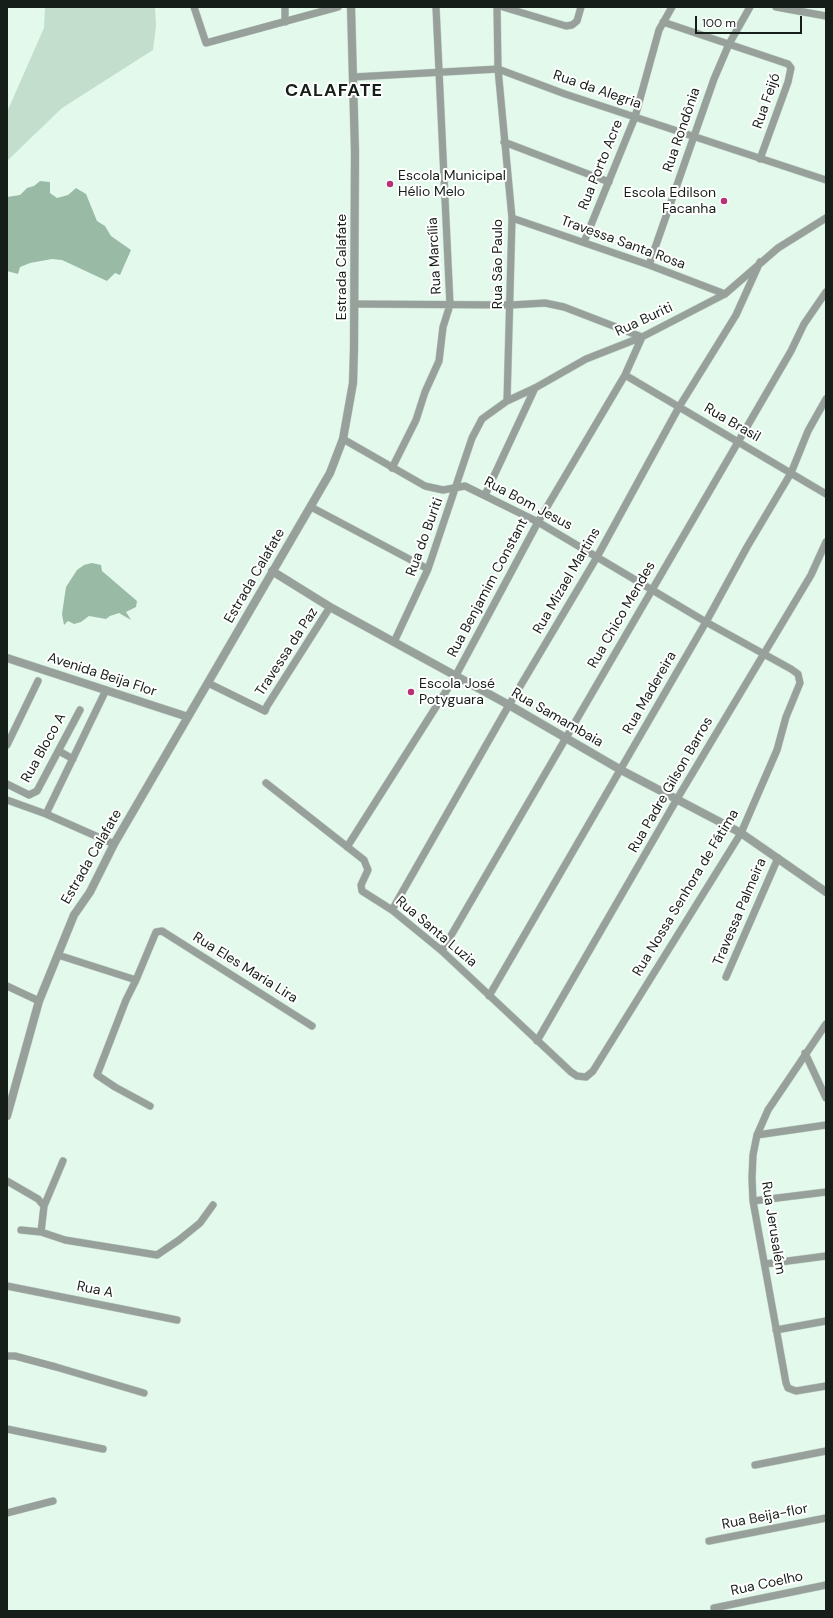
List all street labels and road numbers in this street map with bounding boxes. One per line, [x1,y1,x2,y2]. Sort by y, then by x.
street label: Rua da Alegria [551,67,643,113]
street label: Rua Feijó [750,71,784,131]
street label: Rua Rondônia [660,86,704,174]
street label: Rua Porto Acre [575,117,627,213]
street label: Travessa Santa Rosa [558,213,688,273]
street label: Estrada Calafate [334,214,350,320]
street label: Rua Marcília [425,217,445,295]
street label: Rua São Paulo [490,219,506,309]
street label: Rua Buriti [613,299,675,341]
street label: Rua Brasil [701,400,763,446]
street label: Rua Bom Jesus [481,474,575,534]
street label: Rua do Buriti [403,495,447,579]
street label: Rua Benjamim Constant [444,516,532,660]
street label: Rua Mizael Martins [530,525,604,637]
street label: Estrada Calafate [221,526,289,626]
street label: Rua Chico Mendes [585,559,659,671]
street label: Travessa da Paz [252,605,322,699]
street label: Avenida Beija Flor [45,649,159,701]
street label: Rua Madereira [620,649,680,737]
street label: Rua Samambaia [508,685,606,751]
street label: Rua Bloco A [18,710,70,786]
street label: Rua Padre Gilson Barros [625,714,717,856]
street label: Rua Nossa Senhora de Fátima [629,806,743,980]
street label: Estrada Calafate [58,807,126,907]
street label: Travessa Palmeira [710,856,770,968]
street label: Rua Santa Luzia [392,893,480,971]
street label: Rua Eles Maria Lira [190,929,300,1007]
street label: Rua Jerusalém [757,1180,789,1276]
street label: Rua A [75,1278,115,1302]
street label: Rua Beija-flor [721,1500,809,1534]
street label: Rua Coelho [729,1568,805,1600]

